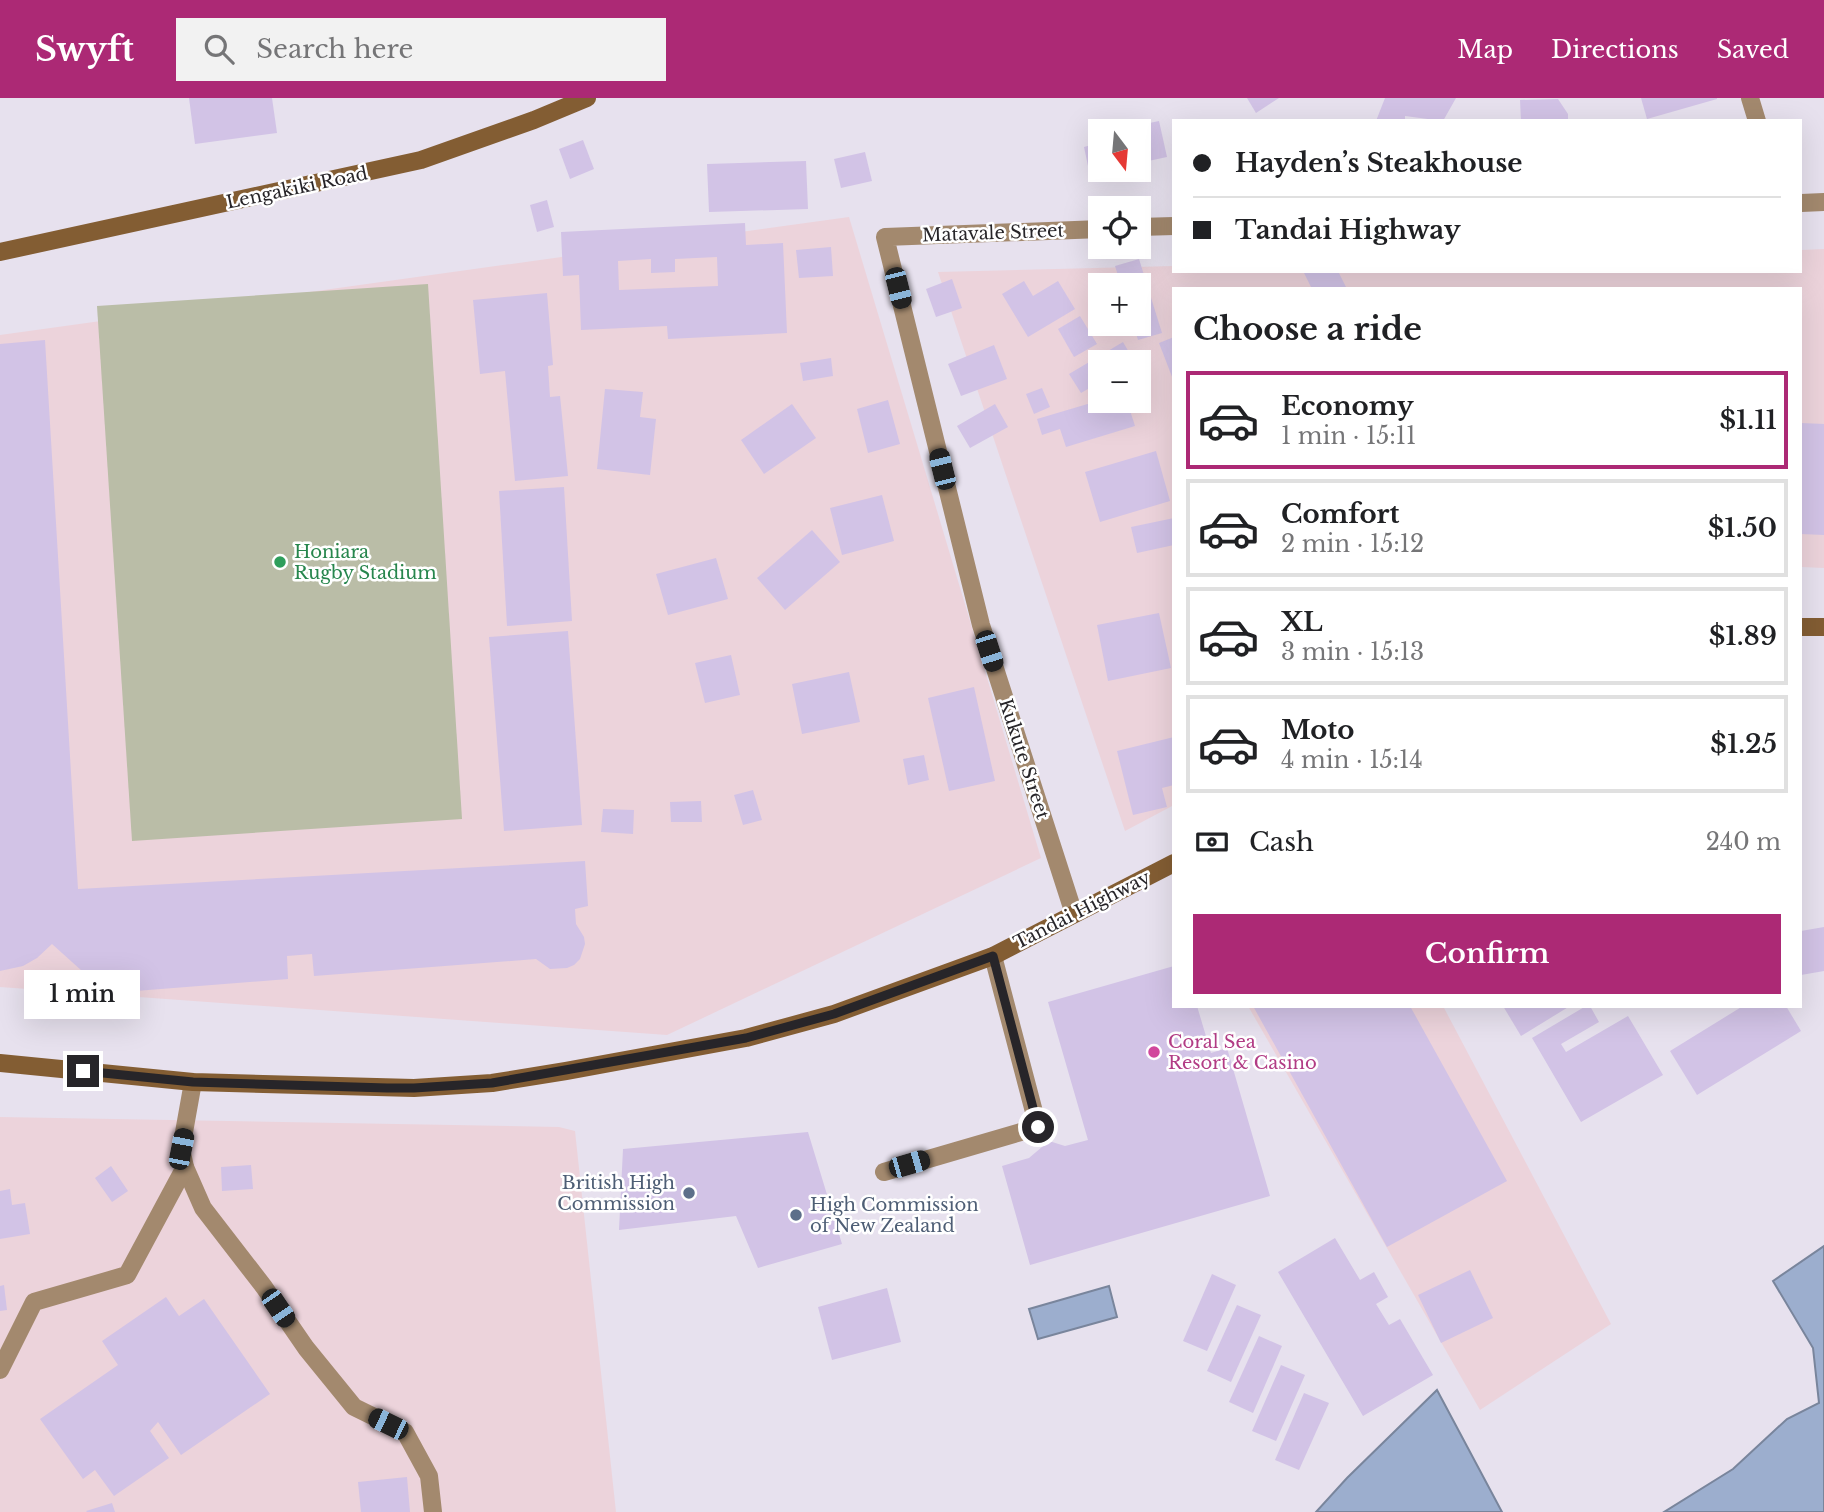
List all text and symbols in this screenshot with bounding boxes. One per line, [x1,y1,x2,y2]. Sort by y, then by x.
search box [176,18,666,81]
text: Swyft [35,29,134,70]
icon: search [200,30,238,68]
text: Search here [256,33,414,65]
text: Map [1457,35,1513,64]
text: Directions [1551,35,1679,64]
text: Saved [1717,35,1789,64]
north arrow [1088,119,1152,182]
map controls [1088,119,1151,413]
text: Hayden’s Steakhouse [1235,147,1522,179]
street label: Lengakiki Road [224,162,370,214]
button: locate [1088,196,1151,259]
text: Tandai Highway [1235,214,1460,246]
street label: Matavale Street [922,220,1065,246]
car [883,265,914,311]
button: + [1088,273,1151,336]
text: Choose a ride [1193,309,1422,349]
button: − [1088,350,1151,413]
icon: car [1197,389,1260,452]
text: Economy [1281,390,1414,422]
text: $1.11 [1719,404,1777,436]
text: 1 min · 15:11 [1281,422,1416,450]
car [927,446,958,492]
icon: car [1197,497,1260,560]
text: Comfort [1281,498,1399,530]
text: $1.50 [1708,512,1777,544]
text: 2 min · 15:12 [1281,530,1424,558]
place label: Honiara Rugby Stadium [294,541,437,584]
marker: Honiara Rugby Stadium [272,554,288,570]
icon: car [1197,605,1260,668]
text: XL [1281,606,1323,638]
text: $1.89 [1709,620,1777,652]
car [973,628,1006,674]
text: 3 min · 15:13 [1281,638,1424,666]
street label: Kukute Street [994,696,1054,822]
icon: car [1197,713,1260,776]
text: Moto [1281,714,1354,746]
text: $1.25 [1710,728,1777,760]
text: 4 min · 15:14 [1281,746,1423,774]
icon: cash [1193,823,1231,861]
text: Cash [1249,826,1314,858]
text: 240 m [1706,828,1781,856]
street label: Tandai Highway [1010,866,1154,954]
button: Confirm [1193,914,1781,994]
callout: 1 min [25,970,141,1018]
text: 1 min [49,980,115,1008]
place label: Coral Sea Resort & Casino [1168,1031,1317,1074]
marker: Coral Sea Resort & Casino [1146,1044,1162,1060]
route end [67,1055,99,1087]
route start [1022,1111,1054,1143]
car [167,1126,196,1172]
car [886,1148,933,1180]
place label: British High Commission [557,1172,675,1215]
marker: British High Commission [681,1185,697,1201]
place label: High Commission of New Zealand [810,1194,979,1237]
marker: High Commission of New Zealand [788,1207,804,1223]
car [258,1285,299,1331]
car [365,1405,412,1443]

